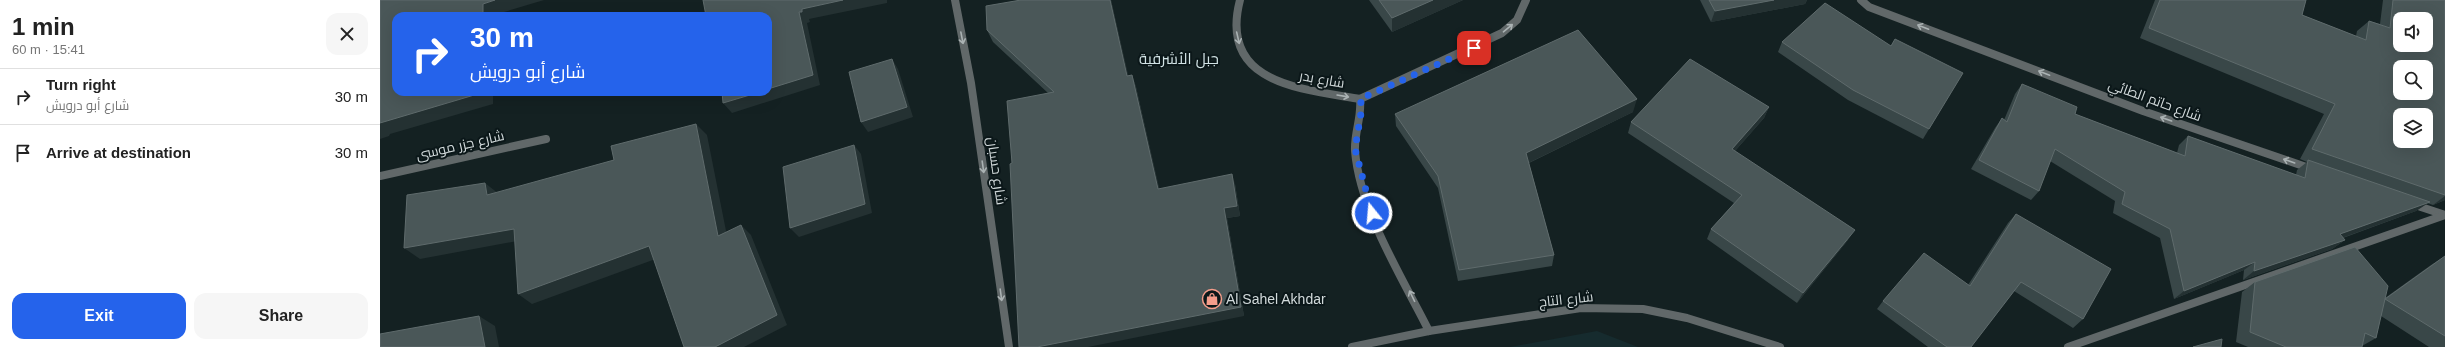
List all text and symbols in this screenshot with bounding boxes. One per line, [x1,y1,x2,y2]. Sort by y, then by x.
map controls [2393,12,2433,148]
button: sound [2393,12,2433,52]
text: 1 min [12,13,75,40]
button: close [326,13,368,55]
text: 30 m [470,22,534,53]
one-way arrow [1503,23,1514,32]
one-way arrow [1917,23,1929,31]
icon: right [404,28,456,80]
one-way arrow [959,31,967,44]
pin [1457,31,1491,65]
one-way arrow [1235,32,1243,45]
icon: arrive [1463,37,1485,59]
text: 60 m · 15:41 [12,42,85,57]
district label: جبل الأشرفية [1139,50,1219,69]
button: search [2393,60,2433,100]
text: شارع أبو درويش [470,62,585,82]
street label: شارع بدر [1297,67,1346,92]
one-way arrow [2039,69,2051,77]
text: Turn right [46,76,116,93]
street label: شارع حاتم الطائي [2105,76,2204,128]
icon: right [12,86,34,108]
text: 30 m [335,88,368,105]
one-way arrow [1336,92,1349,100]
text: شارع أبو درويش [46,98,129,113]
button: layers [2393,108,2433,148]
one-way arrow [2161,114,2173,122]
street label: شارع جزر موسى [414,127,506,164]
street label: شارع حسبان [983,136,1010,206]
icon: arrive [12,142,34,164]
text: Arrive at destination [46,144,191,161]
text: 30 m [335,144,368,161]
one-way arrow [2283,157,2295,165]
one-way arrow [979,160,987,173]
position arrow [1351,192,1393,234]
one-way arrow [997,288,1005,301]
shop icon: Al Sahel Akhdar [1201,288,1223,310]
street label: شارع التاج [1538,288,1594,311]
place label: Al Sahel Akhdar [1226,291,1326,307]
one-way arrow [1408,291,1415,303]
button: Exit [12,293,186,339]
button: Share [194,293,368,339]

